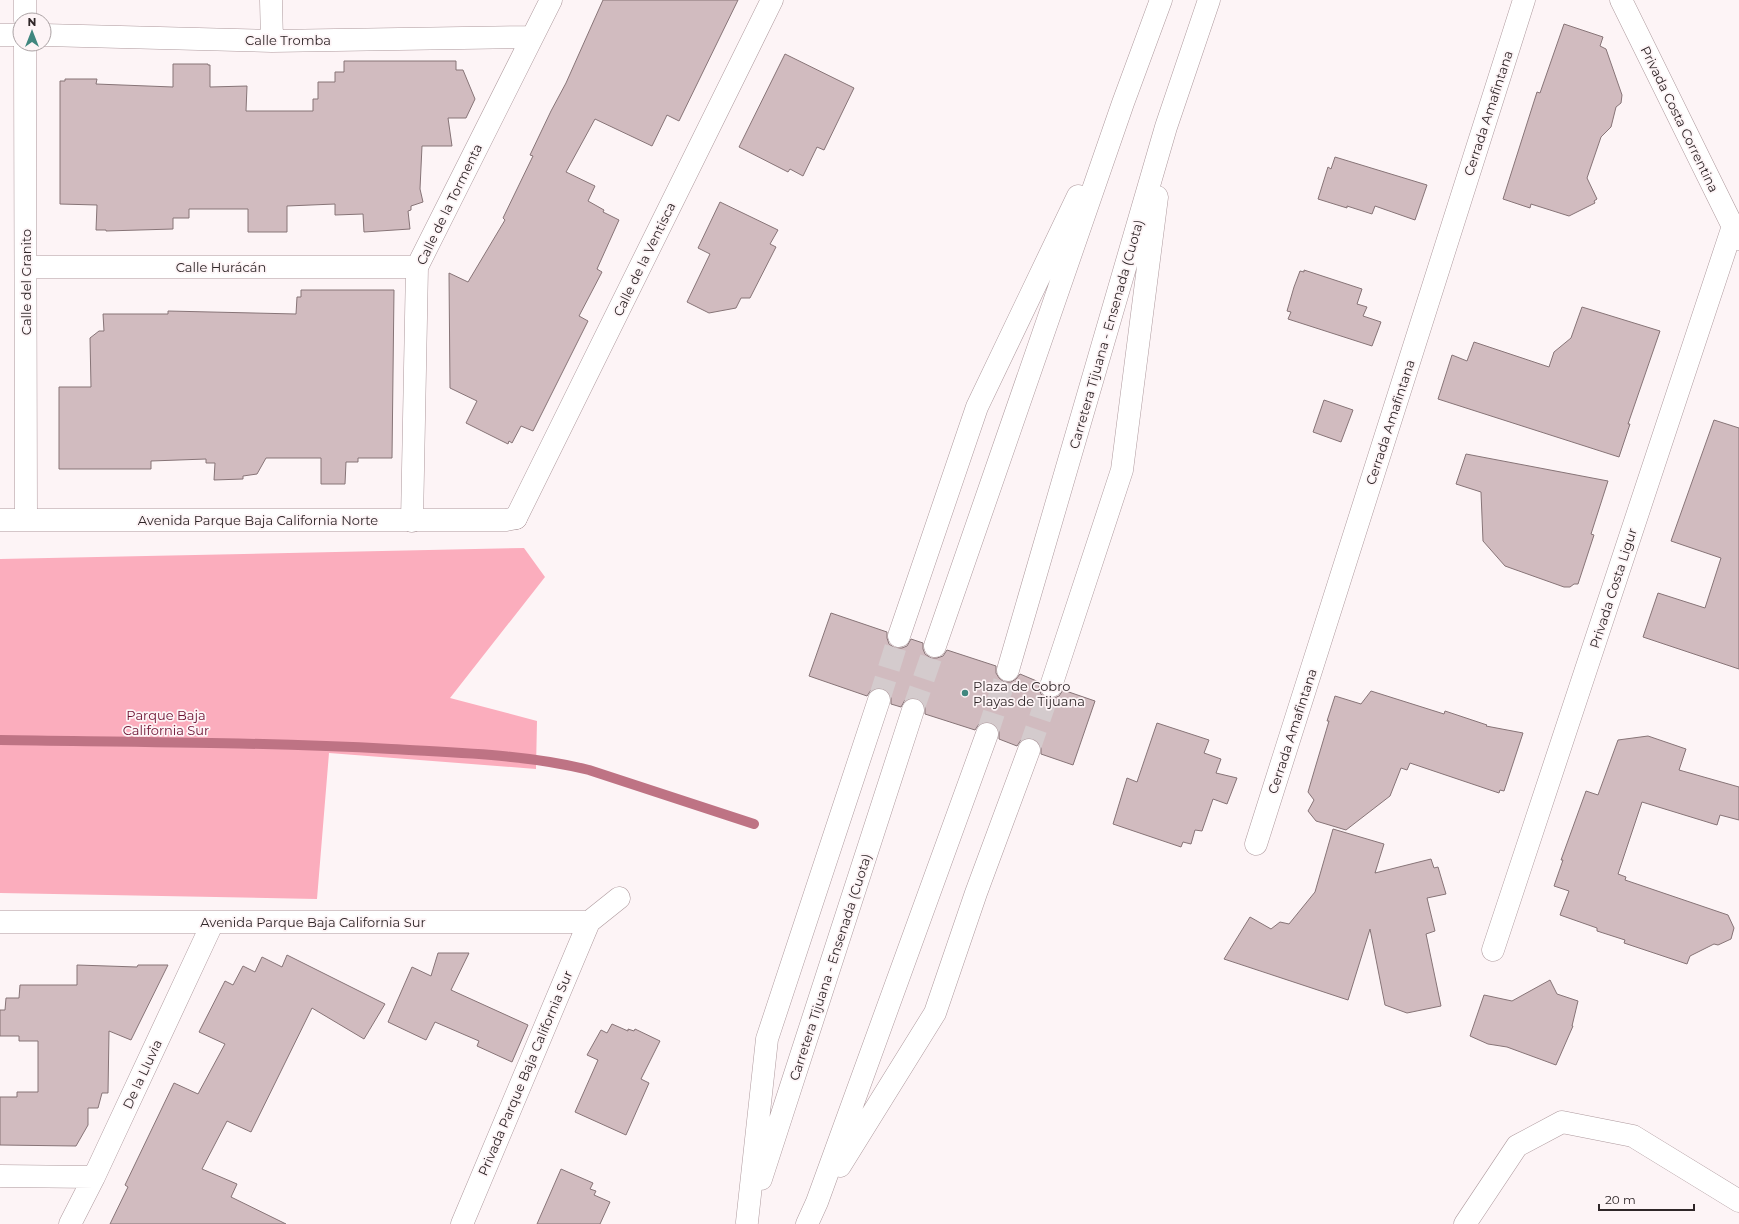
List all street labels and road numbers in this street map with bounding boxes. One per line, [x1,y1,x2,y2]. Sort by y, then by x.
street label: Calle Tromba [245,32,331,48]
street label: Privada Costa Correntina [1638,43,1722,195]
street label: Cerrada Amafintana [1460,48,1516,178]
street label: Calle de la Tormenta [413,141,485,267]
street label: Calle de la Ventisca [609,199,679,319]
street label: Carretera Tijuana - Ensenada (Cuota) [1066,218,1146,450]
street label: Calle del Granito [18,229,34,335]
street label: Calle Hurácán [176,259,266,275]
street label: Cerrada Amafintana [1362,357,1418,487]
street label: Avenida Parque Baja California Norte [138,512,378,528]
street label: Privada Costa Ligur [1586,526,1640,650]
street label: Cerrada Amafintana [1264,666,1320,796]
street label: Carretera Tijuana - Ensenada (Cuota) [786,851,874,1083]
street label: Avenida Parque Baja California Sur [200,914,426,930]
street label: Privada Parque Baja California Sur [474,968,576,1178]
street label: De la Lluvia [119,1037,165,1111]

